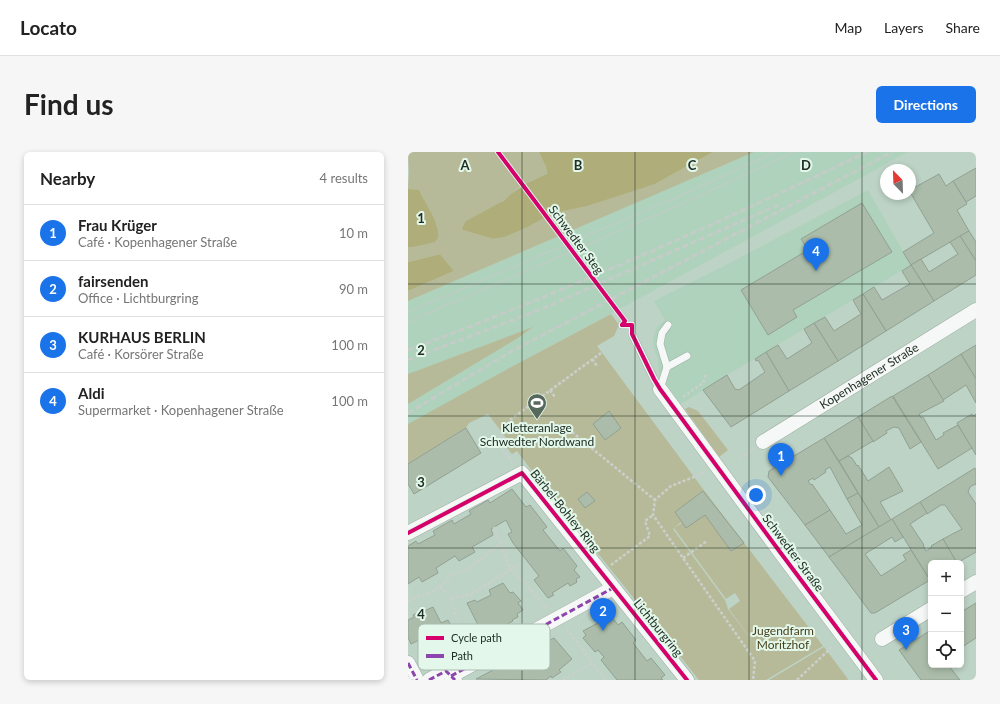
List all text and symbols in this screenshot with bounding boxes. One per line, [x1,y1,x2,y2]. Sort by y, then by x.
text: Locato [20,16,77,39]
text: Map [834,19,862,36]
text: Layers [884,19,924,36]
text: Share [946,19,980,36]
button: Directions [876,86,976,123]
text: Find us [24,87,114,121]
text: A [459,157,470,173]
text: B [574,157,583,173]
text: C [688,157,697,173]
text: D [801,157,811,173]
north arrow [880,164,916,200]
text: Nearby [40,168,95,189]
text: 4 results [320,170,368,186]
street label: Schwedter Steg [546,202,607,277]
text: 1 [417,210,425,226]
text: Frau Krüger [78,216,157,234]
text: 1 [49,225,57,241]
text: 10 m [339,225,368,241]
text: Café · Kopenhagener Straße [78,234,237,250]
pin: 4 [803,238,829,271]
text: fairsenden [78,272,148,290]
text: 2 [49,281,57,297]
text: 90 m [339,281,368,297]
text: Office · Lichtburgring [78,290,198,306]
text: KURHAUS BERLIN [78,328,206,346]
text: 3 [49,337,57,353]
text: 100 m [331,337,368,353]
street label: Kopenhagener Straße [817,339,921,412]
text: 2 [417,342,425,358]
text: Café · Korsörer Straße [78,346,204,362]
text: Aldi [78,384,104,402]
sports icon: Kletteranlage Schwedter Nordwand [526,392,548,420]
text: 4 [49,393,57,409]
text: 100 m [331,393,368,409]
text: Supermarket · Kopenhagener Straße [78,402,284,418]
place label: Kletteranlage Schwedter Nordwand [480,420,594,449]
pin: 1 [768,443,794,476]
street label: Bärbel-Bohley-Ring [527,466,603,555]
text: 3 [417,474,425,490]
your location [746,485,766,505]
street label: Schwedter Straße [759,511,827,594]
map controls [928,560,964,668]
button: + [928,560,964,596]
street label: Lichtburgring [631,596,686,660]
button: − [928,596,964,632]
pin: 2 [590,598,616,631]
text: 4 [417,606,425,622]
pin: 3 [893,617,919,650]
park label: Jugendfarm Moritzhof [752,623,814,652]
legend [418,624,550,670]
text: Cycle path [451,631,502,644]
button: locate [928,632,964,668]
text: Path [451,649,473,662]

